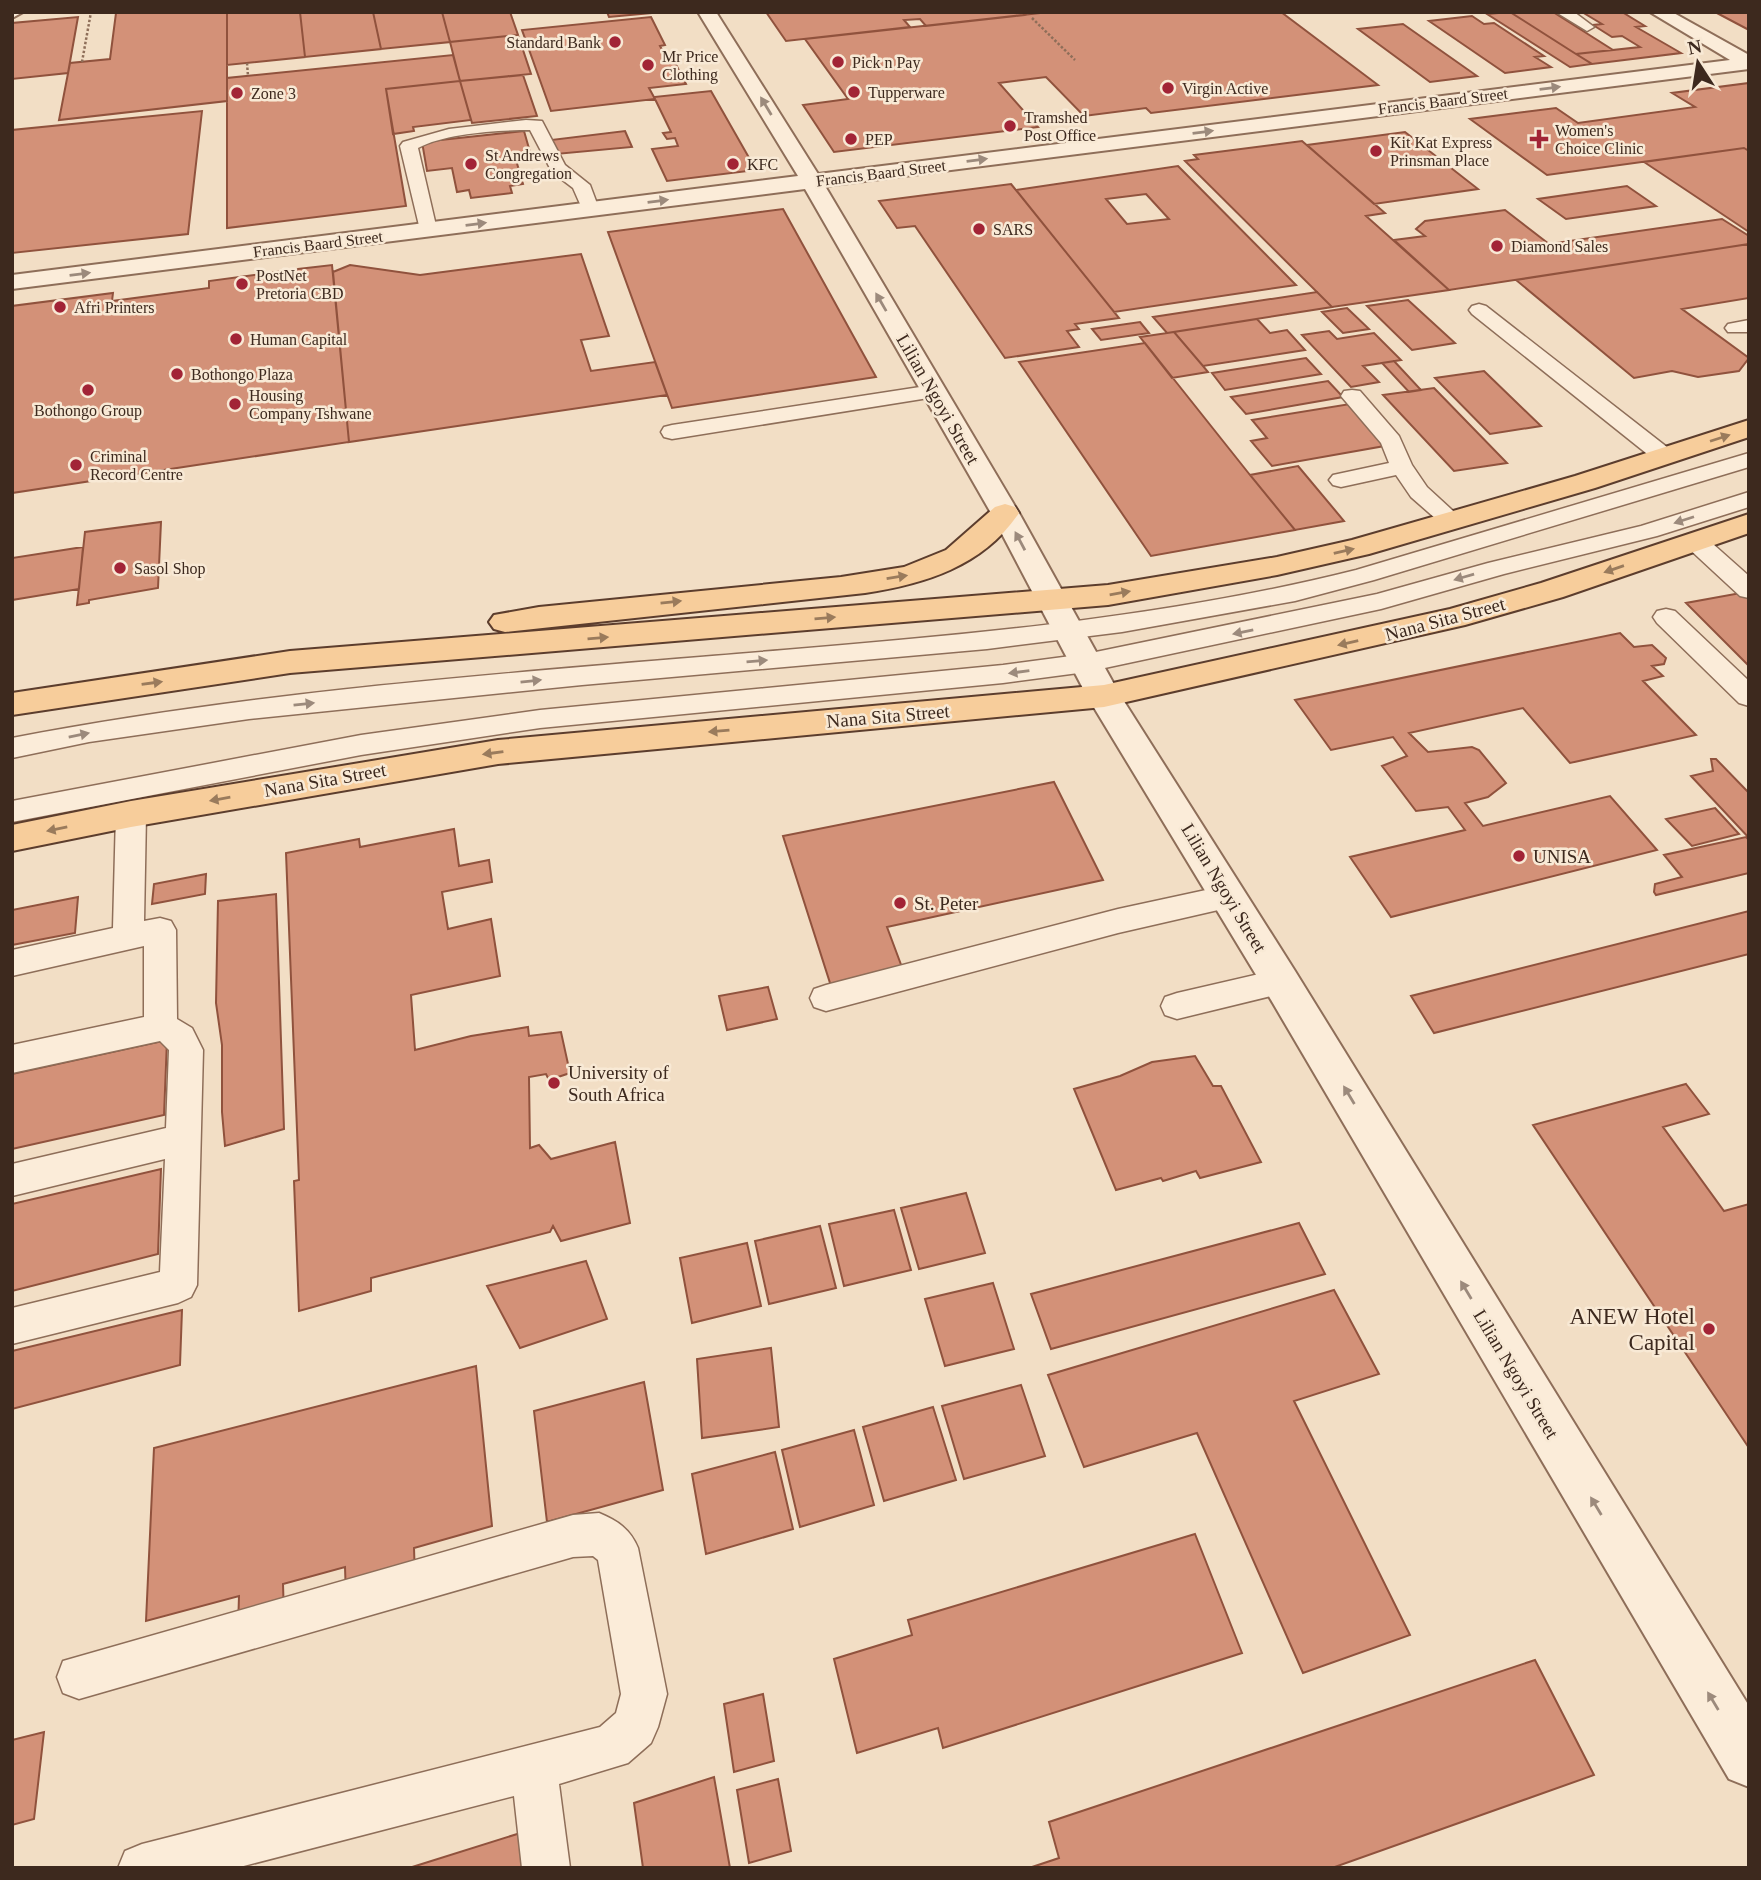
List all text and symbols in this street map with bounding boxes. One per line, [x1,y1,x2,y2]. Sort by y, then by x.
north arrow [1663,28,1733,98]
place label: Standard Bank [506,34,601,51]
marker: Standard Bank [607,34,623,50]
text: N [1686,35,1704,59]
place label: Mr Price Clothing [662,48,718,84]
marker: Pick n Pay [830,54,846,70]
place label: Pick n Pay [852,54,920,72]
marker: Mr Price Clothing [640,57,656,73]
marker: Virgin Active [1160,80,1176,96]
place label: Virgin Active [1182,80,1268,98]
one-way arrow [1539,82,1561,93]
marker: Tupperware [846,84,862,100]
place label: Tupperware [868,84,945,102]
marker: Zone 3 [229,85,245,101]
place label: Zone 3 [251,85,296,102]
street label: Francis Baard Street [1377,85,1509,117]
one-way arrow [759,97,772,116]
place label: Tramshed Post Office [1024,109,1096,144]
marker: Tramshed Post Office [1002,118,1018,134]
place label: Women's Choice Clinic [1555,122,1643,157]
one-way arrow [1192,126,1214,137]
marker: Women's Choice Clinic [1529,129,1549,149]
marker: PEP [843,131,859,147]
place label: PEP [865,131,893,148]
place label: Kit Kat Express Prinsman Place [1390,134,1492,169]
marker: Kit Kat Express Prinsman Place [1368,143,1384,159]
place label: St Andrews Congregation [485,147,572,183]
one-way arrow [966,155,988,166]
marker: St Andrews Congregation [463,156,479,172]
marker: KFC [725,156,741,172]
place label: KFC [747,156,778,173]
street label: Francis Baard Street [815,157,947,189]
one-way arrow [647,195,669,206]
one-way arrow [465,218,487,229]
marker: SARS [971,221,987,237]
place label: SARS [993,221,1033,238]
street label: Francis Baard Street [252,228,384,260]
marker: Diamond Sales [1489,238,1505,254]
place label: Diamond Sales [1511,238,1608,255]
place label: PostNet Pretoria CBD [256,267,344,302]
one-way arrow [69,268,91,279]
marker: PostNet Pretoria CBD [234,276,250,292]
one-way arrow [875,293,887,312]
marker: Afri Printers [52,299,68,315]
place label: Afri Printers [74,299,154,316]
street label: Lilian Ngoyi Street [892,330,984,468]
marker: Human Capital [228,331,244,347]
place label: Human Capital [250,331,348,349]
marker: Bothongo Plaza [169,366,185,382]
place label: Bothongo Plaza [191,366,293,384]
marker: Bothongo Group [80,382,96,398]
place label: Housing Company Tshwane [249,387,372,423]
marker: Housing Company Tshwane [227,396,243,412]
place label: Bothongo Group [34,402,142,420]
one-way arrow [1709,432,1730,443]
place label: Criminal Record Centre [90,448,183,483]
marker: Criminal Record Centre [68,457,84,473]
one-way arrow [1673,515,1694,525]
one-way arrow [1014,531,1026,551]
one-way arrow [1333,546,1355,557]
marker: Sasol Shop [112,560,128,576]
place label: Sasol Shop [134,560,206,578]
one-way arrow [1603,564,1624,575]
one-way arrow [886,571,908,582]
one-way arrow [1453,573,1474,583]
one-way arrow [1110,587,1132,598]
street label: Nana Sita Street [1383,593,1508,645]
one-way arrow [660,596,682,607]
one-way arrow [814,612,836,623]
one-way arrow [1232,627,1254,638]
one-way arrow [587,632,609,643]
one-way arrow [1337,638,1359,649]
one-way arrow [747,655,769,666]
one-way arrow [1008,667,1030,678]
one-way arrow [520,675,542,686]
one-way arrow [142,677,164,688]
one-way arrow [294,698,316,709]
street label: Nana Sita Street [826,700,951,732]
one-way arrow [708,726,730,737]
one-way arrow [68,729,90,740]
one-way arrow [482,748,504,759]
street label: Nana Sita Street [262,759,388,801]
one-way arrow [209,794,231,805]
street label: Lilian Ngoyi Street [1177,820,1271,957]
one-way arrow [46,824,68,835]
place label: UNISA [1533,846,1591,867]
marker: UNISA [1511,848,1527,864]
place label: St. Peter [914,893,979,914]
marker: St. Peter [892,895,908,911]
place label: University of South Africa [568,1062,669,1105]
marker: University of South Africa [546,1075,562,1091]
one-way arrow [1342,1086,1355,1105]
one-way arrow [1459,1281,1472,1300]
place label: ANEW Hotel Capital [1570,1304,1695,1355]
street label: Lilian Ngoyi Street [1469,1306,1563,1443]
marker: ANEW Hotel Capital [1701,1321,1717,1337]
one-way arrow [1590,1497,1602,1516]
one-way arrow [1707,1692,1720,1711]

